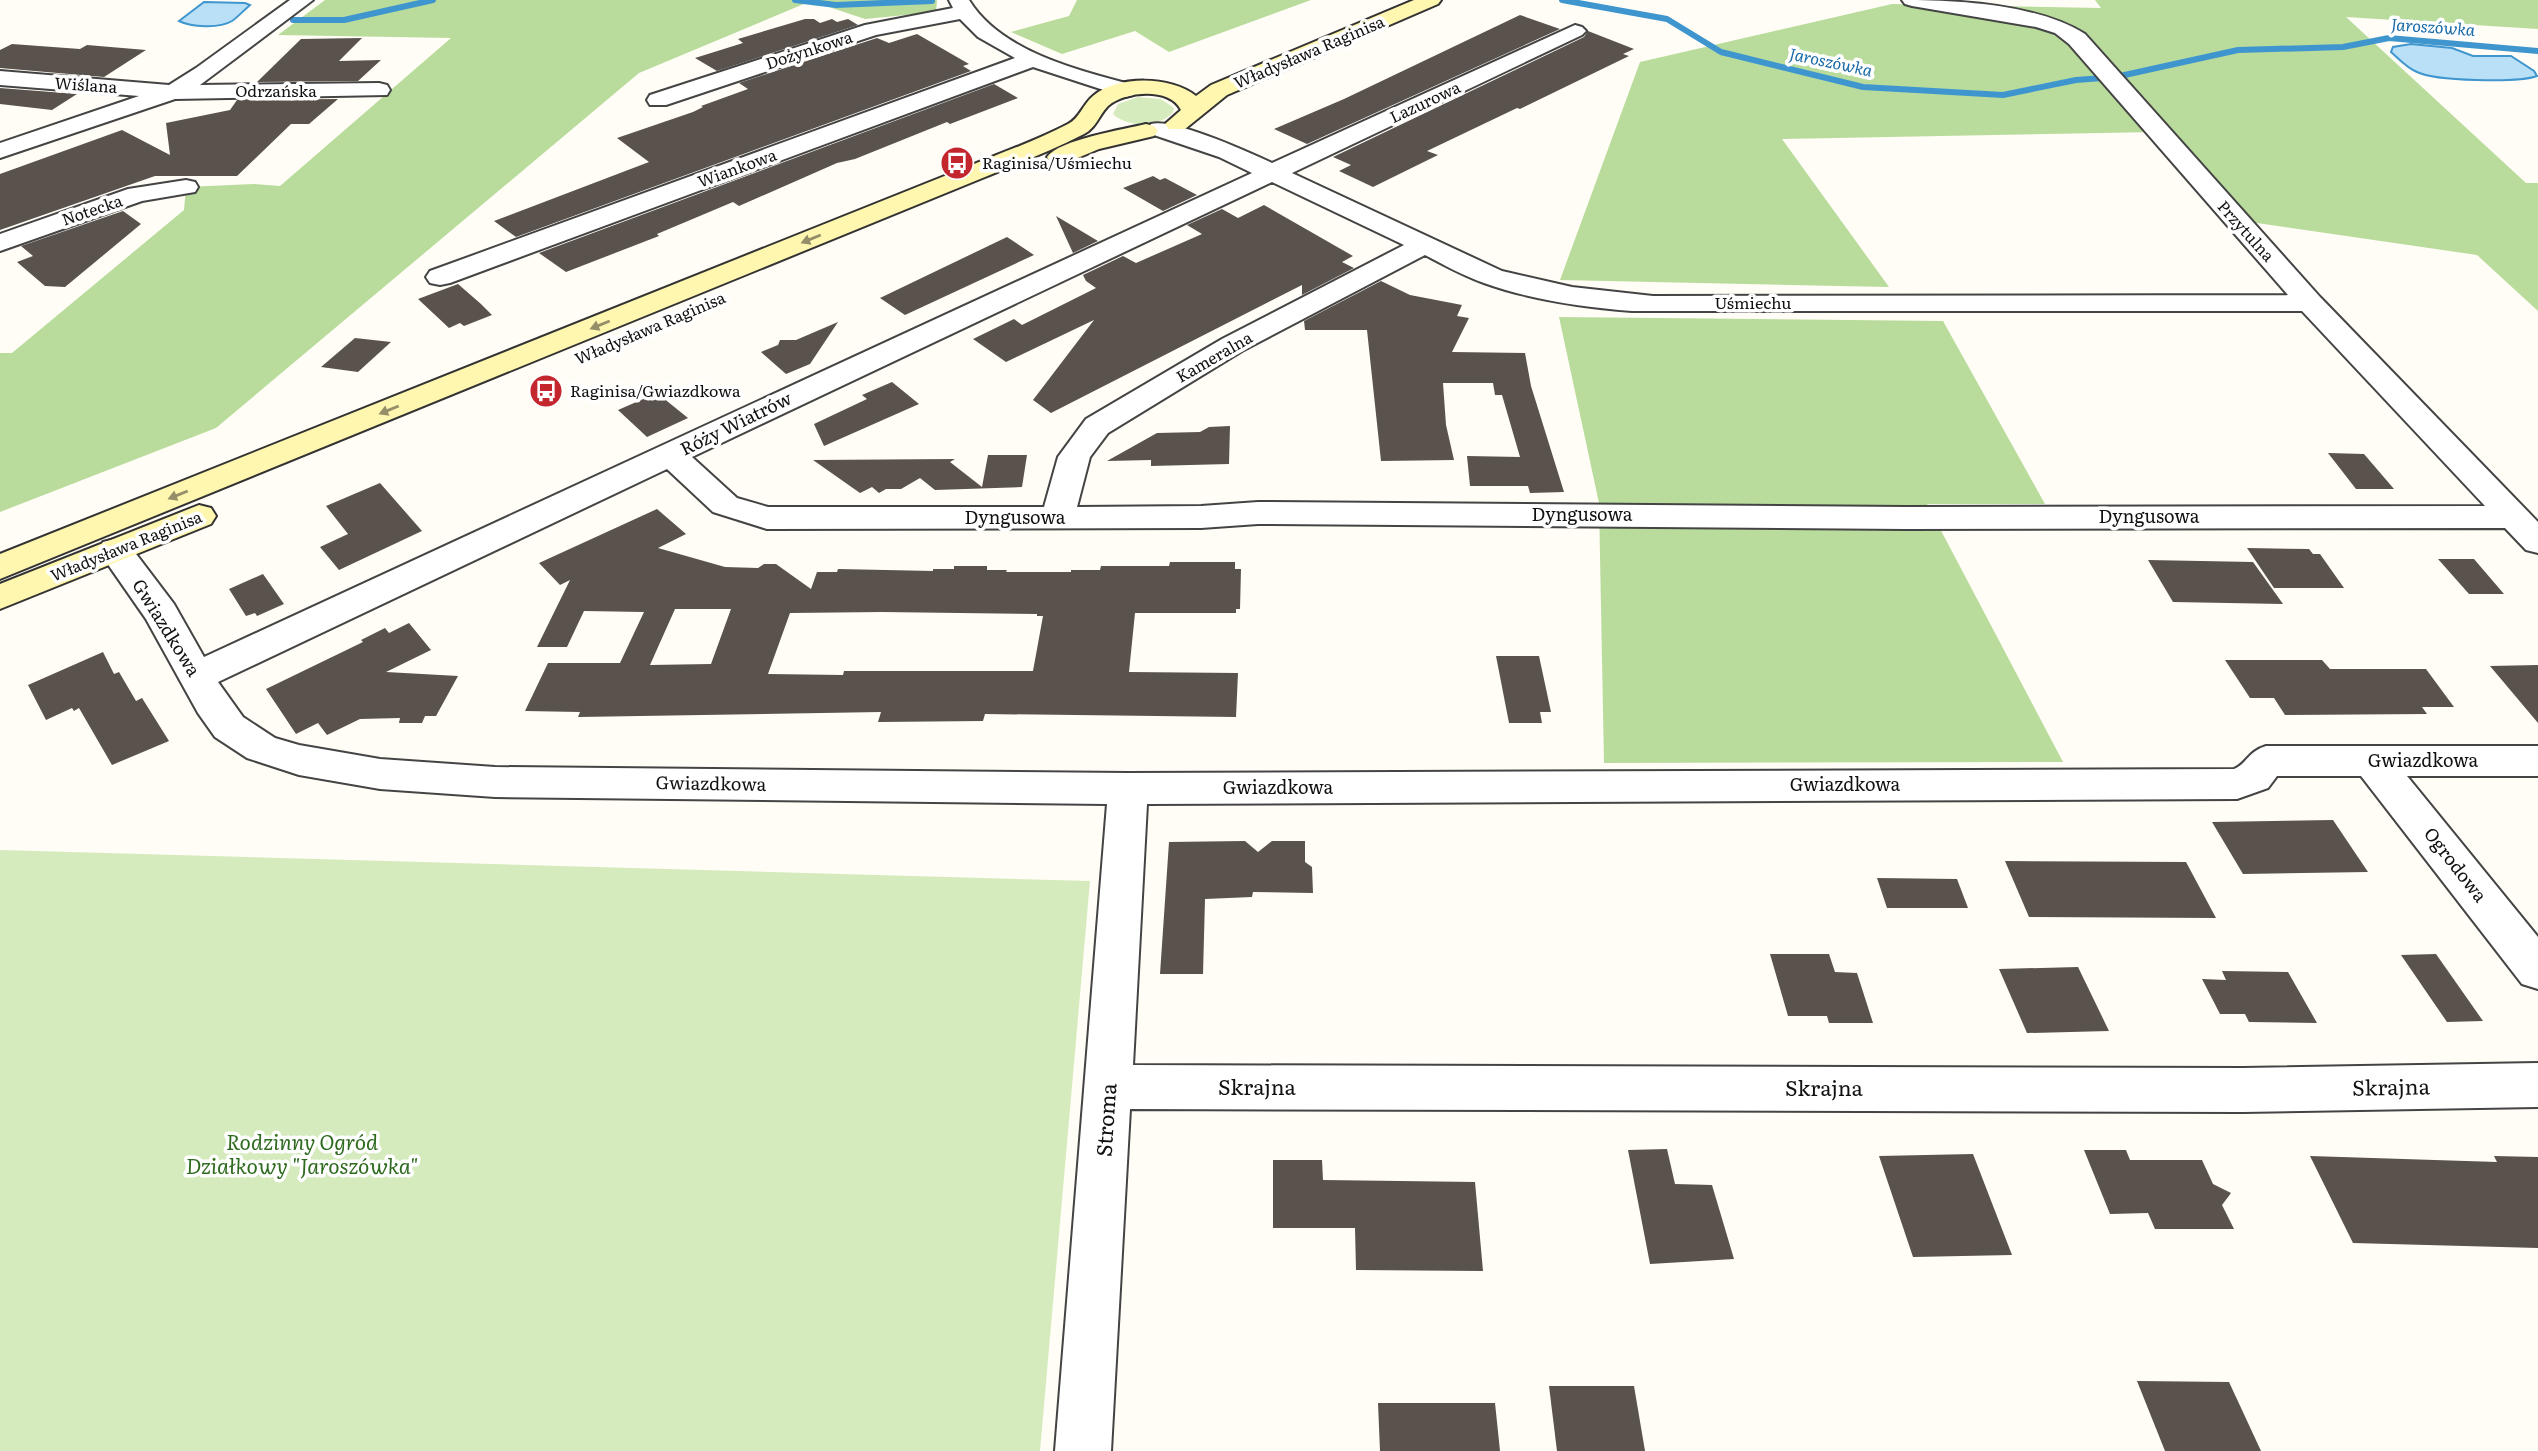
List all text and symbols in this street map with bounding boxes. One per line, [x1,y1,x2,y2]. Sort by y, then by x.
street label: Władysława Raginisa [1230,8,1388,94]
water label: Jaroszówka [2390,11,2477,41]
street label: Dożynkowa [762,24,856,74]
water label: Jaroszówka [1788,41,1876,82]
street label: Wiślana [54,70,119,98]
street label: Lazurowa [1385,74,1464,128]
street label: Odrzańska [235,78,317,102]
street label: Wiankowa [694,142,780,192]
bus stop icon: Raginisa/Uśmiechu [938,144,976,182]
place label: Raginisa/Uśmiechu [982,150,1132,174]
street label: Notecka [58,187,126,231]
street label: Przytulna [2213,194,2281,267]
one-way arrow [800,234,821,245]
street label: Władysława Raginisa [571,284,729,370]
street label: Uśmiechu [1715,290,1791,314]
one-way arrow [589,319,610,330]
street label: Kameralna [1171,324,1256,388]
bus stop icon: Raginisa/Gwiazdkowa [527,372,565,410]
place label: Raginisa/Gwiazdkowa [570,378,741,402]
street label: Róży Wiatrów [675,384,796,461]
one-way arrow [379,404,399,416]
one-way arrow [168,490,189,501]
street label: Dyngusowa [1532,500,1633,527]
street label: Dyngusowa [2099,502,2200,529]
street label: Dyngusowa [965,503,1066,530]
street label: Władysława Raginisa [46,504,205,586]
street label: Gwiazdkowa [127,573,208,682]
street label: Gwiazdkowa [2368,746,2479,773]
street label: Gwiazdkowa [655,768,767,797]
street label: Gwiazdkowa [1790,770,1901,797]
street label: Gwiazdkowa [1223,773,1334,800]
street label: Ogrodowa [2418,821,2494,908]
street label: Skrajna [2352,1069,2431,1102]
street label: Skrajna [1218,1070,1297,1101]
street label: Skrajna [1785,1071,1864,1102]
street label: Stroma [1086,1081,1123,1158]
park label: Rodzinny Ogród Działkowy "Jaroszówka" [186,1125,418,1180]

